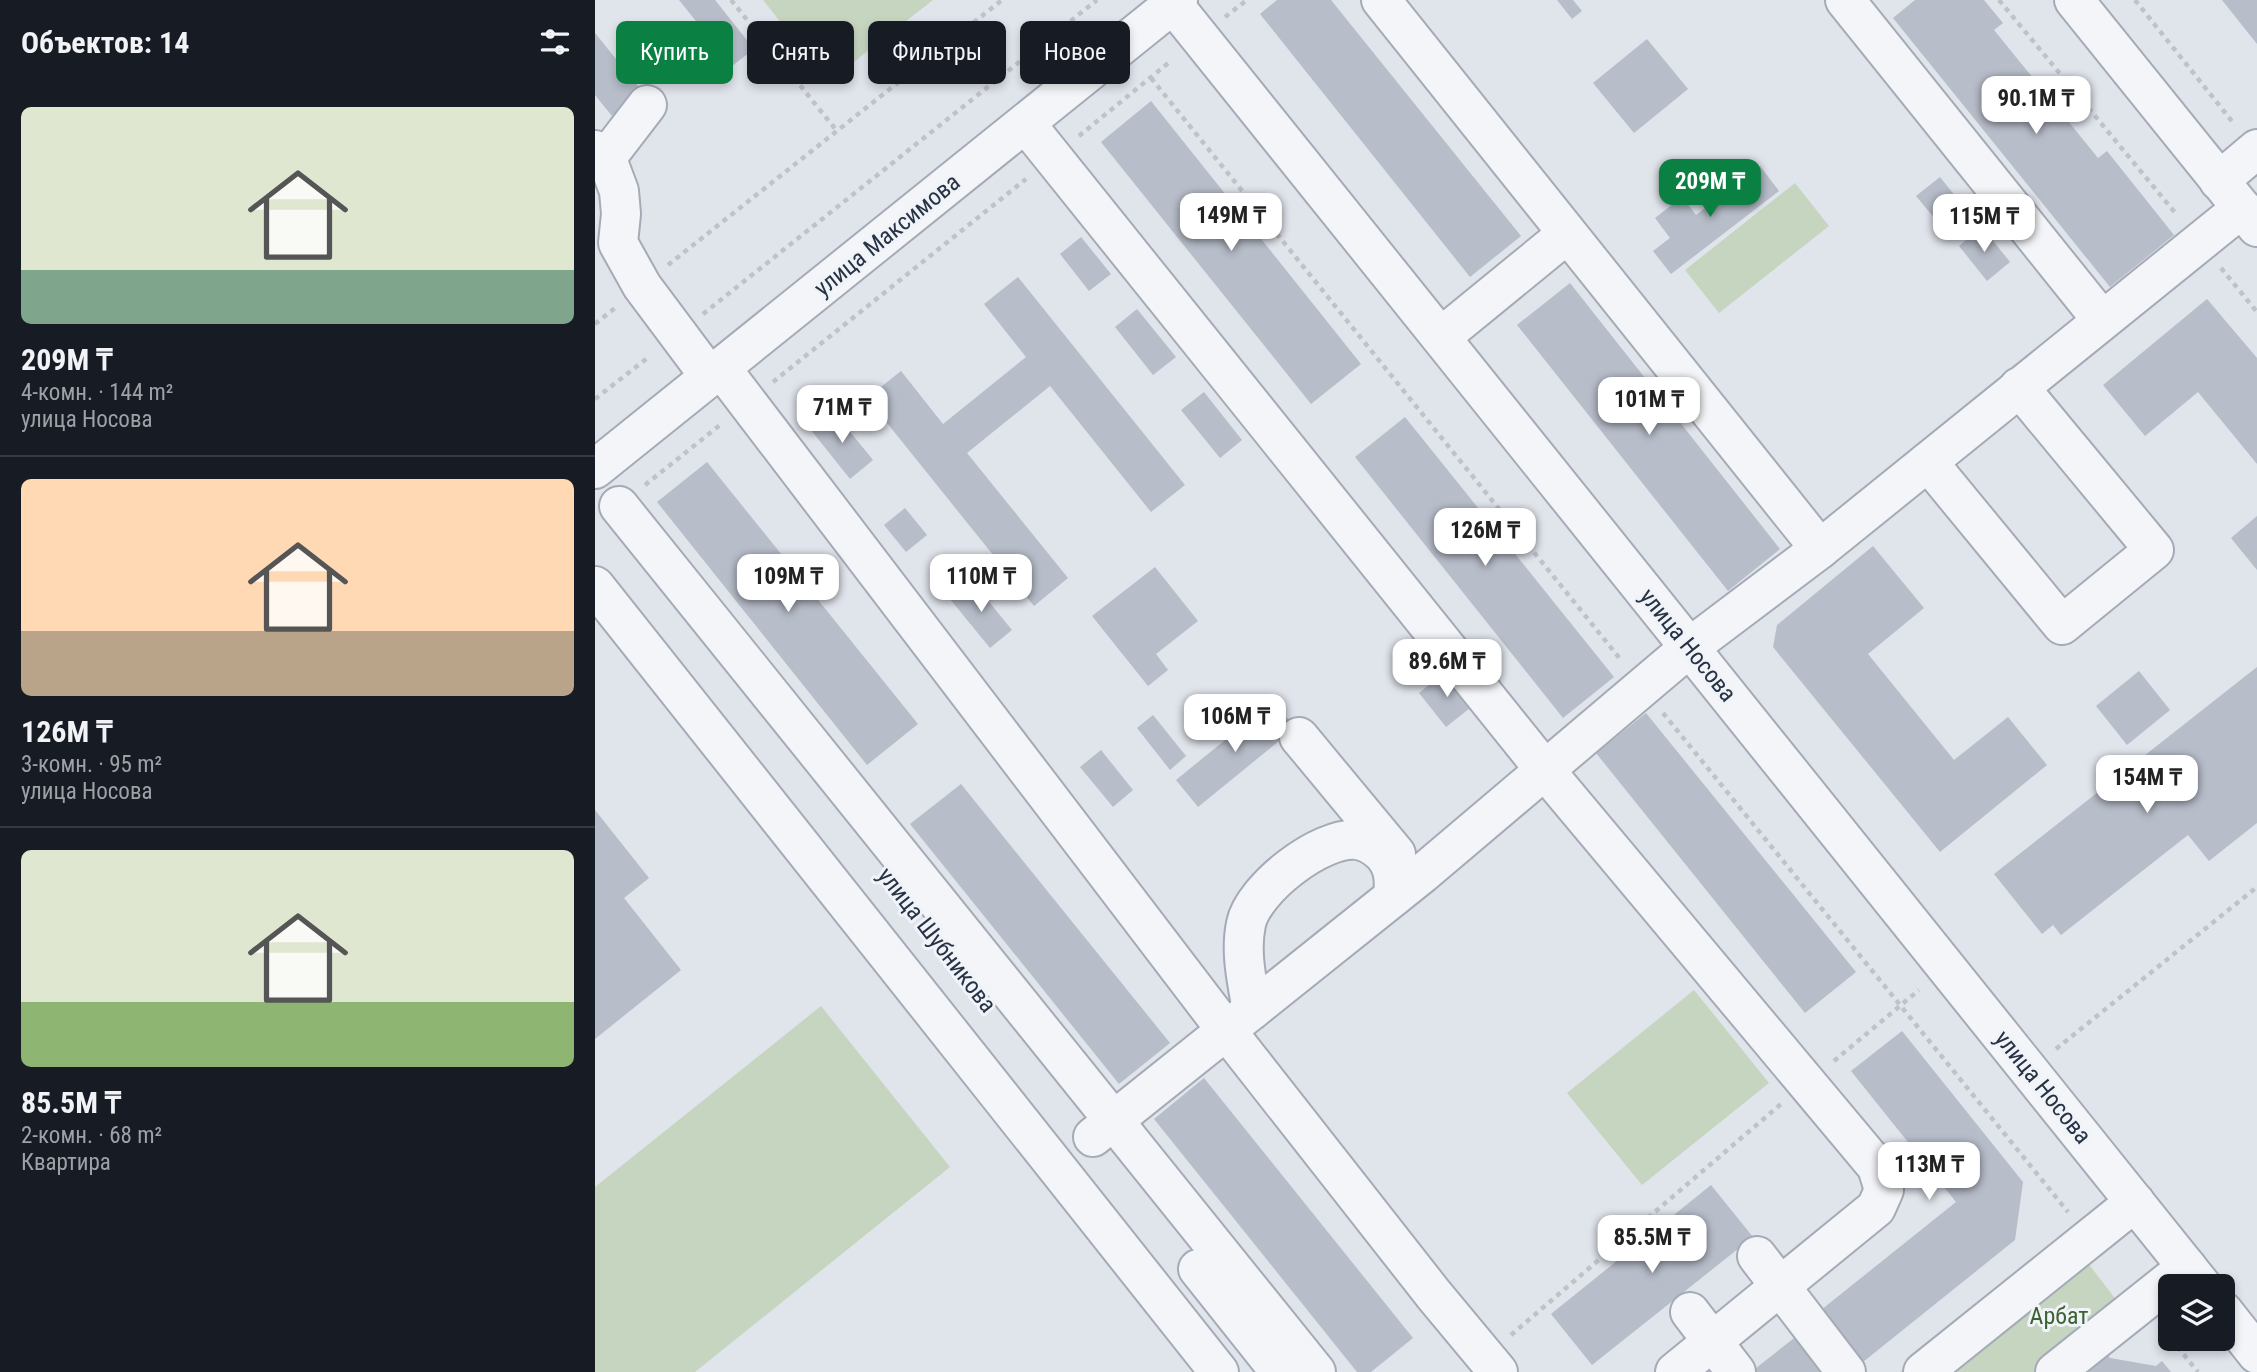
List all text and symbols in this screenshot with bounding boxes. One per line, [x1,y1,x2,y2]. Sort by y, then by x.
chip: Купить [616,21,733,84]
chip: Снять [747,21,854,84]
chip: Фильтры [868,21,1006,84]
chip: Новое [1020,21,1130,84]
icon: filters [536,23,574,61]
text: Объектов: 14 [21,25,189,60]
pin: 90.1M ₸ [1971,76,2101,136]
text: 90.1M ₸ [1998,85,2074,112]
icon: home [235,152,361,278]
pin: 209M ₸ [1653,160,1767,219]
street label: улица Максимова [809,168,965,302]
text: 209M ₸ [1675,168,1745,195]
pin: 149M ₸ [1174,194,1288,253]
pin: 115M ₸ [1927,194,2041,254]
text: 149M ₸ [1196,202,1266,229]
text: 115M ₸ [1949,203,2019,230]
text: 209M ₸ [21,342,113,377]
pin: 101M ₸ [1592,378,1706,437]
text: 4-комн. · 144 m² [21,379,173,406]
pin: 71M ₸ [793,386,891,445]
text: 101M ₸ [1614,386,1684,413]
text: 71M ₸ [813,394,871,421]
text: улица Носова [21,406,153,433]
pin: 126M ₸ [1428,508,1542,568]
text: 126M ₸ [1450,517,1520,544]
icon: home [235,524,361,650]
pin: 109M ₸ [731,554,845,614]
pin: 110M ₸ [924,554,1038,614]
text: 109M ₸ [753,563,823,590]
text: 110M ₸ [946,563,1016,590]
street label: улица Носова [1634,583,1742,707]
pin: 89.6M ₸ [1382,640,1512,699]
text: 89.6M ₸ [1409,648,1485,675]
pin: 106M ₸ [1178,694,1292,754]
text: 106M ₸ [1200,703,1270,730]
text: 126M ₸ [21,714,113,749]
text: 3-комн. · 95 m² [21,751,162,778]
pin: 154M ₸ [2090,756,2204,815]
text: 154M ₸ [2112,764,2182,791]
text: улица Носова [21,778,153,805]
street label: улица Шубникова [872,862,1002,1018]
icon: home [235,895,361,1021]
street label: улица Носова [1989,1025,2097,1149]
text: 85.5M ₸ [21,1085,121,1120]
text: 2-комн. · 68 m² [21,1122,162,1149]
pin: 113M ₸ [1872,1142,1986,1202]
text: Квартира [21,1149,111,1176]
text: 113M ₸ [1894,1151,1964,1178]
pin: 85.5M ₸ [1587,1216,1717,1275]
text: 85.5M ₸ [1614,1224,1690,1251]
map controls [2158,1274,2235,1351]
button: layers [2158,1274,2235,1351]
park label: Арбат [2030,1302,2088,1330]

